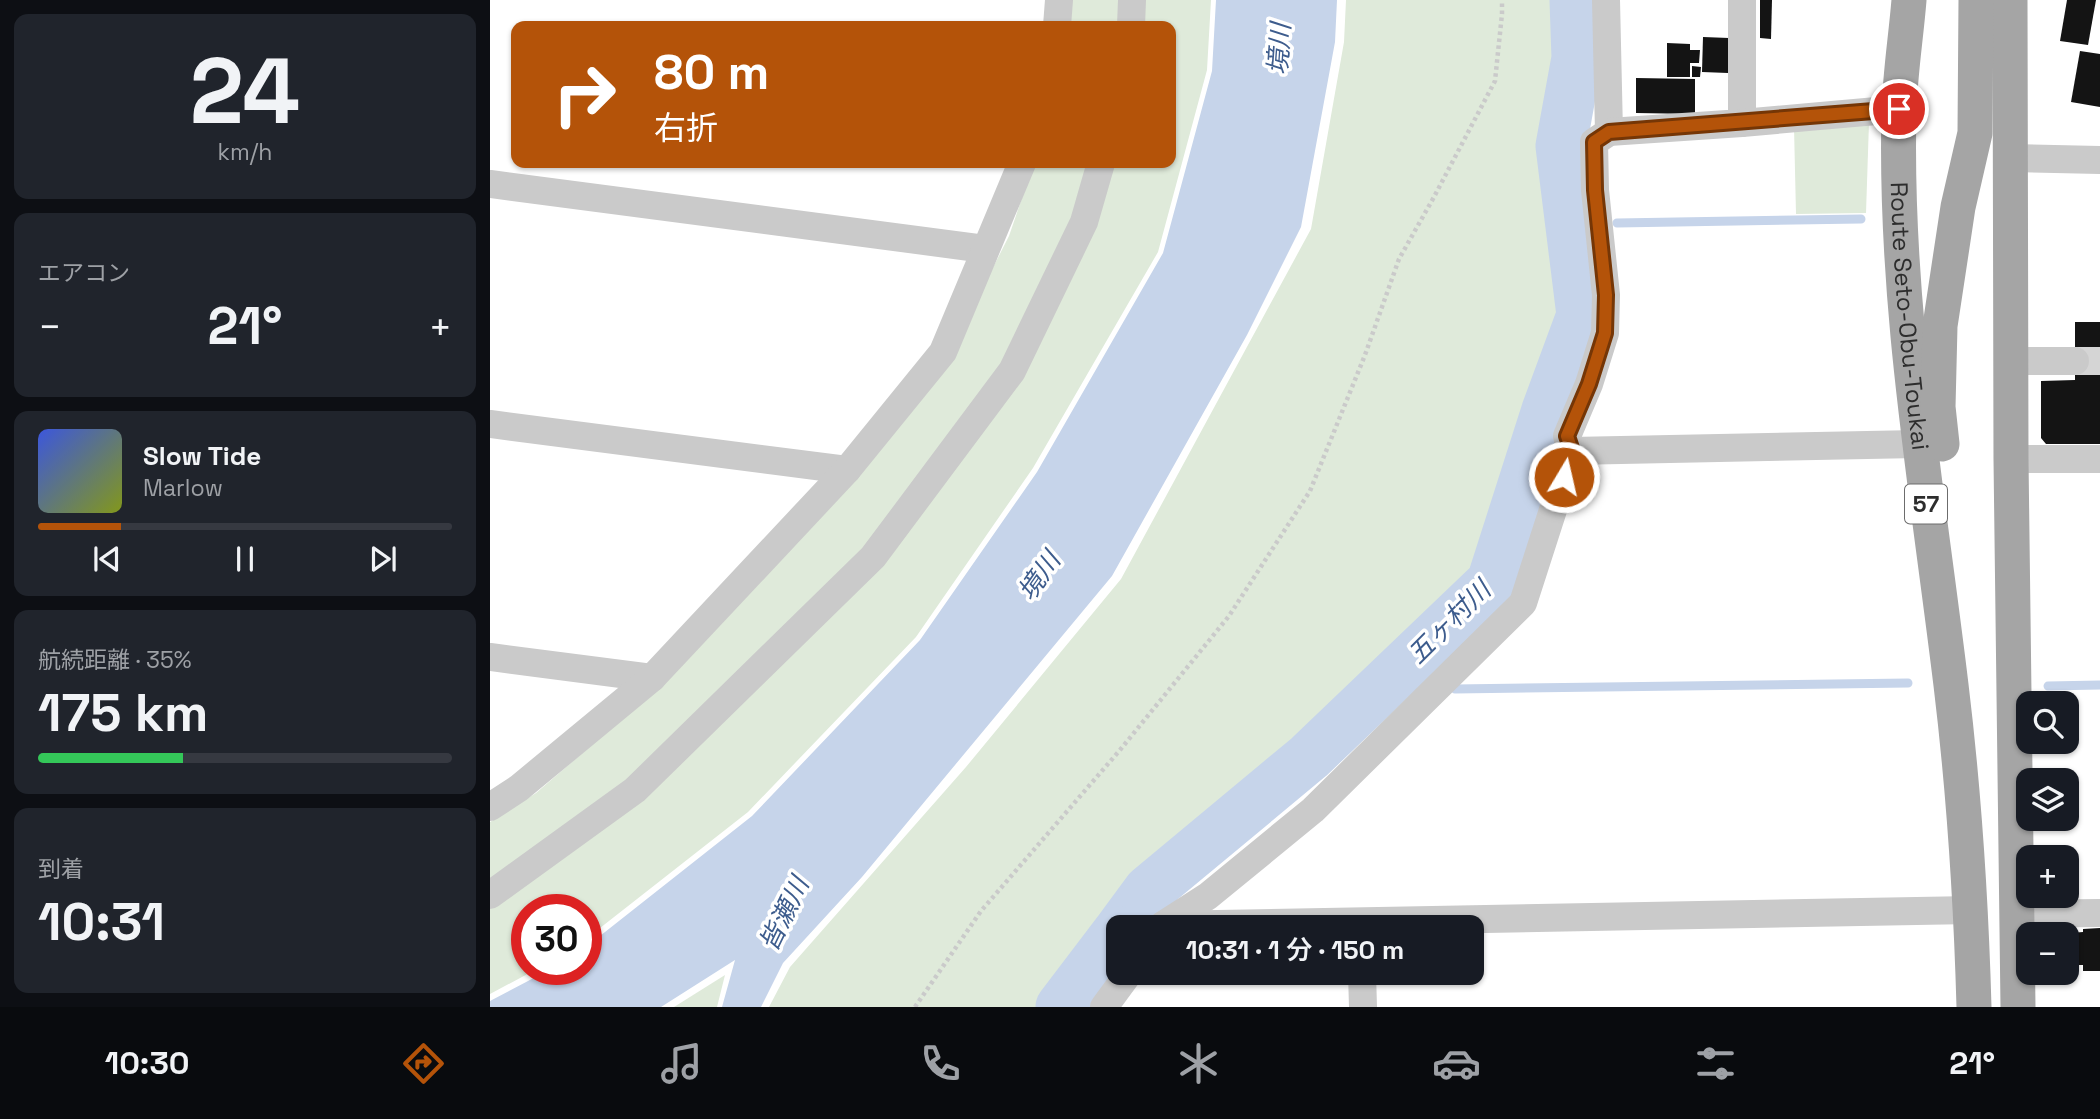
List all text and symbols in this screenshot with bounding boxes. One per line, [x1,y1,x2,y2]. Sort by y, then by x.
water label: 境川 [1260,19,1298,76]
text: 24 [190,33,300,150]
text: 80 m [654,41,769,103]
icon: right [539,49,630,140]
pin [1869,79,1929,139]
icon: arrive [1880,90,1918,128]
text: 右折 [654,108,718,148]
text: km/h [218,137,272,167]
street label: Route Seto-Obu-Toukai [1884,182,1936,452]
text: エアコン [38,258,130,288]
text: 21° [208,293,282,359]
text: − [38,303,62,351]
text: + [428,303,452,351]
text: Slow Tide [143,439,261,473]
position arrow [1527,440,1601,514]
text: Marlow [143,473,223,503]
road number: 57 [1905,484,1947,524]
icon: previous [88,540,126,578]
icon: pause [226,540,264,578]
icon: next [364,540,402,578]
water label: 境川 [1010,543,1070,607]
water label: 五ヶ村川 [1400,571,1500,671]
text: 航続距離 · 35% [38,645,192,675]
text: 175 km [38,680,208,746]
map controls [2016,691,2079,985]
button: search [2016,691,2079,754]
button: layers [2016,768,2079,831]
button: + [2016,845,2079,908]
text: 到着 [38,854,84,884]
water label: 皆瀬川 [752,869,818,957]
text: 10:31 [38,889,165,955]
speed limit sign: 30 [511,894,602,985]
button: − [2016,922,2079,985]
text: 10:31 · 1 分 · 150 m [1186,933,1404,967]
icon: directions [399,1039,448,1088]
icon: music [657,1039,706,1088]
icon: phone [916,1039,965,1088]
icon: climate [1174,1039,1223,1088]
icon: car [1432,1039,1481,1088]
icon: filters [1691,1039,1740,1088]
text: 10:30 [105,1043,190,1083]
text: 21° [1949,1043,1995,1083]

